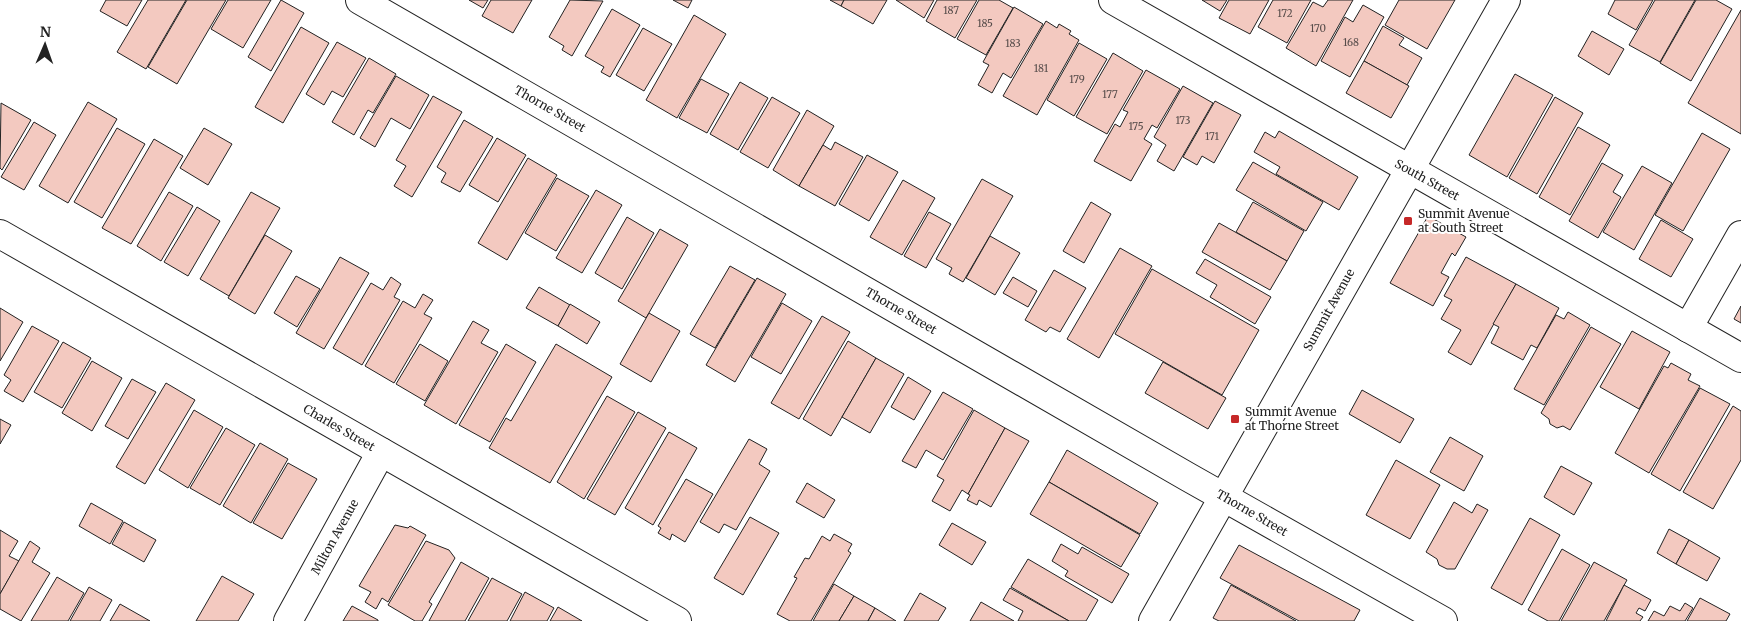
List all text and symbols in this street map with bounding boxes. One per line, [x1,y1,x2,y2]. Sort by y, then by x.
house number: 187 [943,4,959,17]
house number: 172 [1277,7,1293,20]
house number: 185 [977,17,993,30]
north arrow [20,20,70,70]
house number: 170 [1310,22,1326,35]
text: N [40,23,51,41]
house number: 168 [1343,36,1359,49]
house number: 183 [1005,37,1021,50]
house number: 181 [1034,62,1049,75]
house number: 179 [1069,73,1085,86]
street label: Thorne Street [512,82,589,135]
house number: 177 [1102,88,1118,101]
house number: 173 [1175,114,1191,127]
house number: 175 [1128,120,1144,133]
house number: 171 [1205,130,1219,143]
street label: South Street [1392,156,1462,204]
place label: Summit Avenue at South Street [1418,206,1510,235]
marker: Summit Avenue at South Street [1402,215,1414,227]
street label: Summit Avenue [1300,266,1357,353]
street label: Thorne Street [863,284,940,337]
street label: Charles Street [301,401,378,454]
place label: Summit Avenue at Thorne Street [1245,404,1339,433]
marker: Summit Avenue at Thorne Street [1229,413,1241,425]
street label: Thorne Street [1214,486,1291,539]
street label: Milton Avenue [308,497,361,577]

